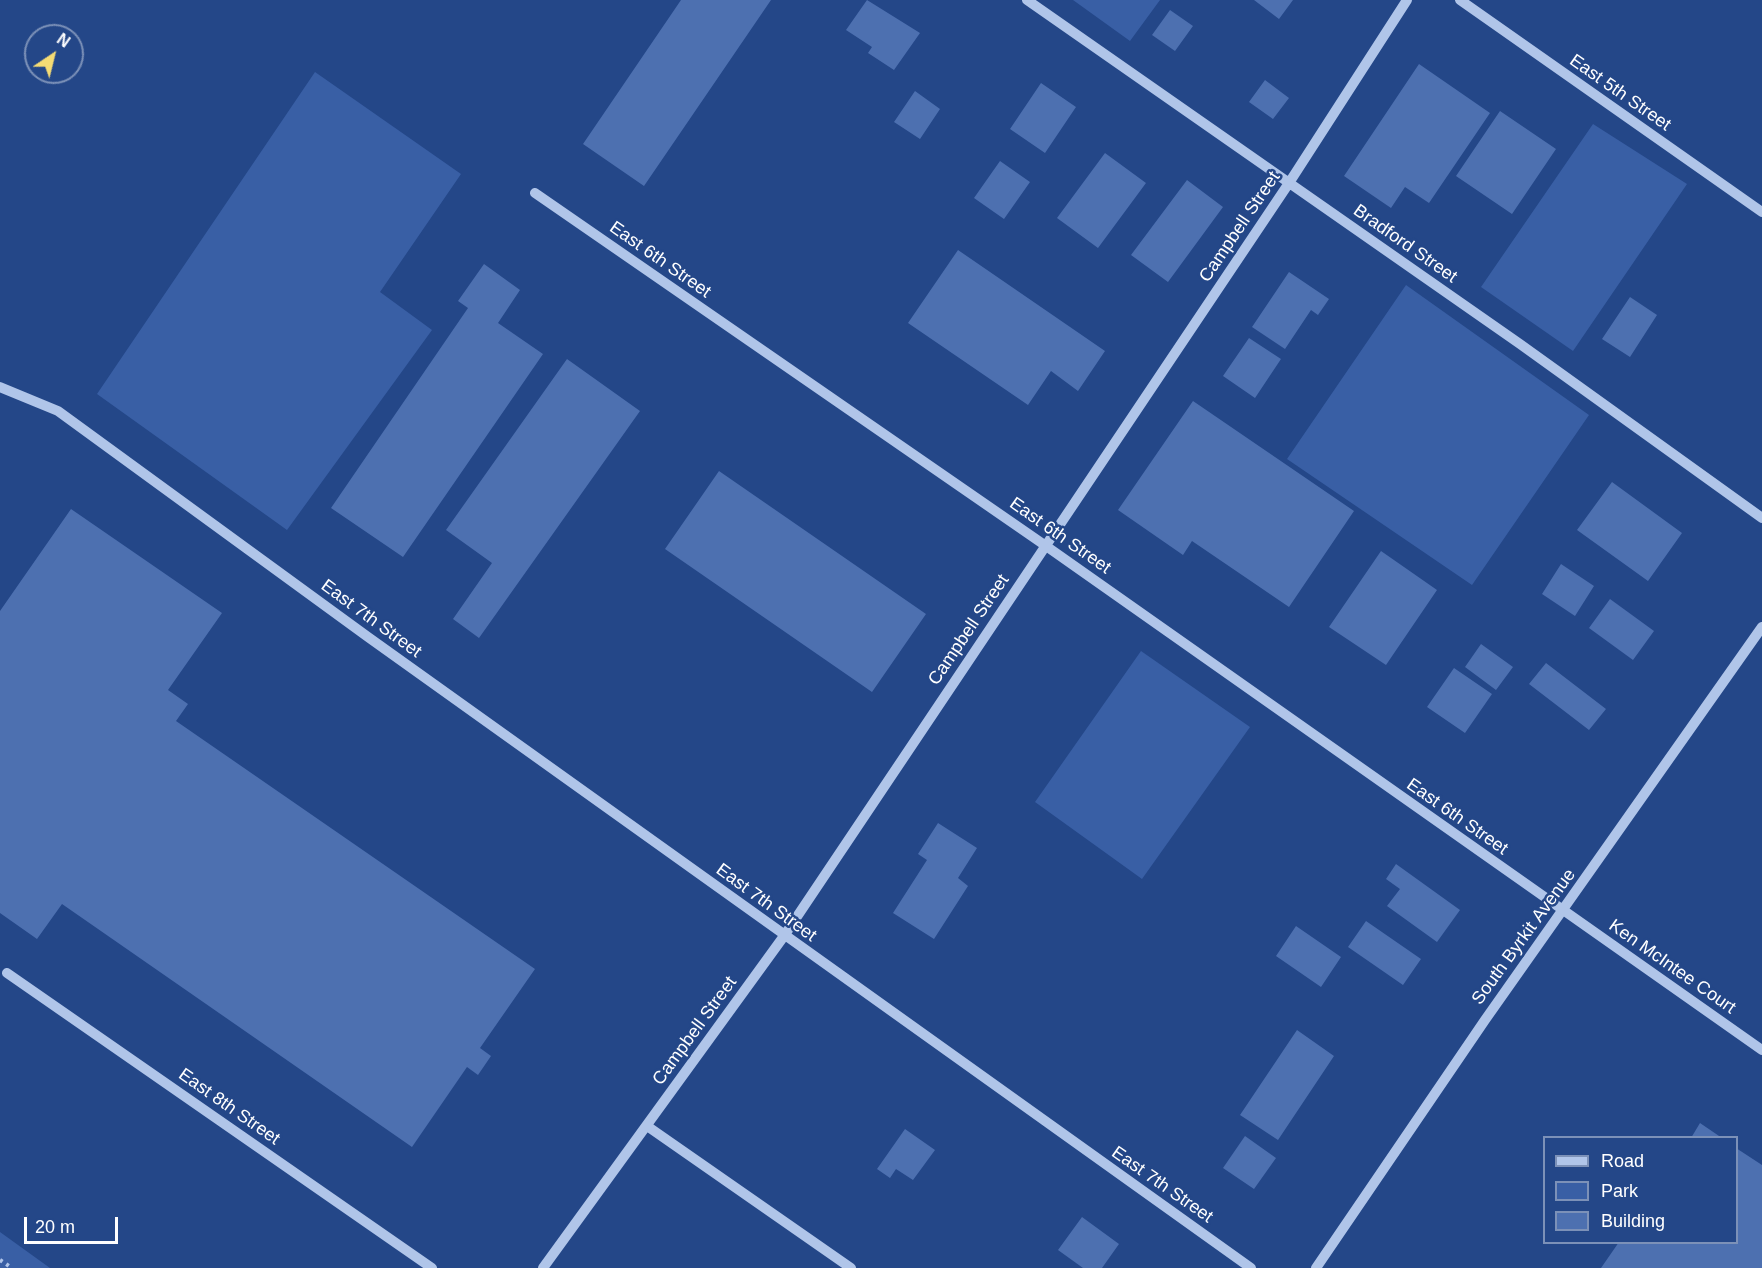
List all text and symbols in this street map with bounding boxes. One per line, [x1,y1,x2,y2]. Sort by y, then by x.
north arrow [24,24,84,84]
text: N [54,30,73,51]
street label: East 5th Street [1565,50,1675,136]
street label: Campbell Street [1195,167,1285,287]
street label: Bradford Street [1349,200,1461,288]
street label: East 6th Street [605,217,715,303]
street label: East 6th Street [1005,493,1115,579]
street label: Campbell Street [924,570,1014,690]
street label: East 7th Street [316,575,426,663]
street label: East 6th Street [1402,774,1512,860]
street label: East 7th Street [711,859,821,947]
street label: South Byrkit Avenue [1467,865,1581,1009]
street label: Ken McIntee Court [1604,915,1740,1019]
street label: Campbell Street [648,972,742,1090]
street label: East 8th Street [174,1064,284,1150]
legend [1543,1136,1738,1244]
street label: East 7th Street [1107,1142,1217,1228]
text: Road [1601,1151,1644,1171]
text: Park [1601,1181,1638,1201]
scale bar [27,1205,122,1243]
text: Building [1601,1211,1665,1231]
text: 20 m [35,1217,75,1237]

